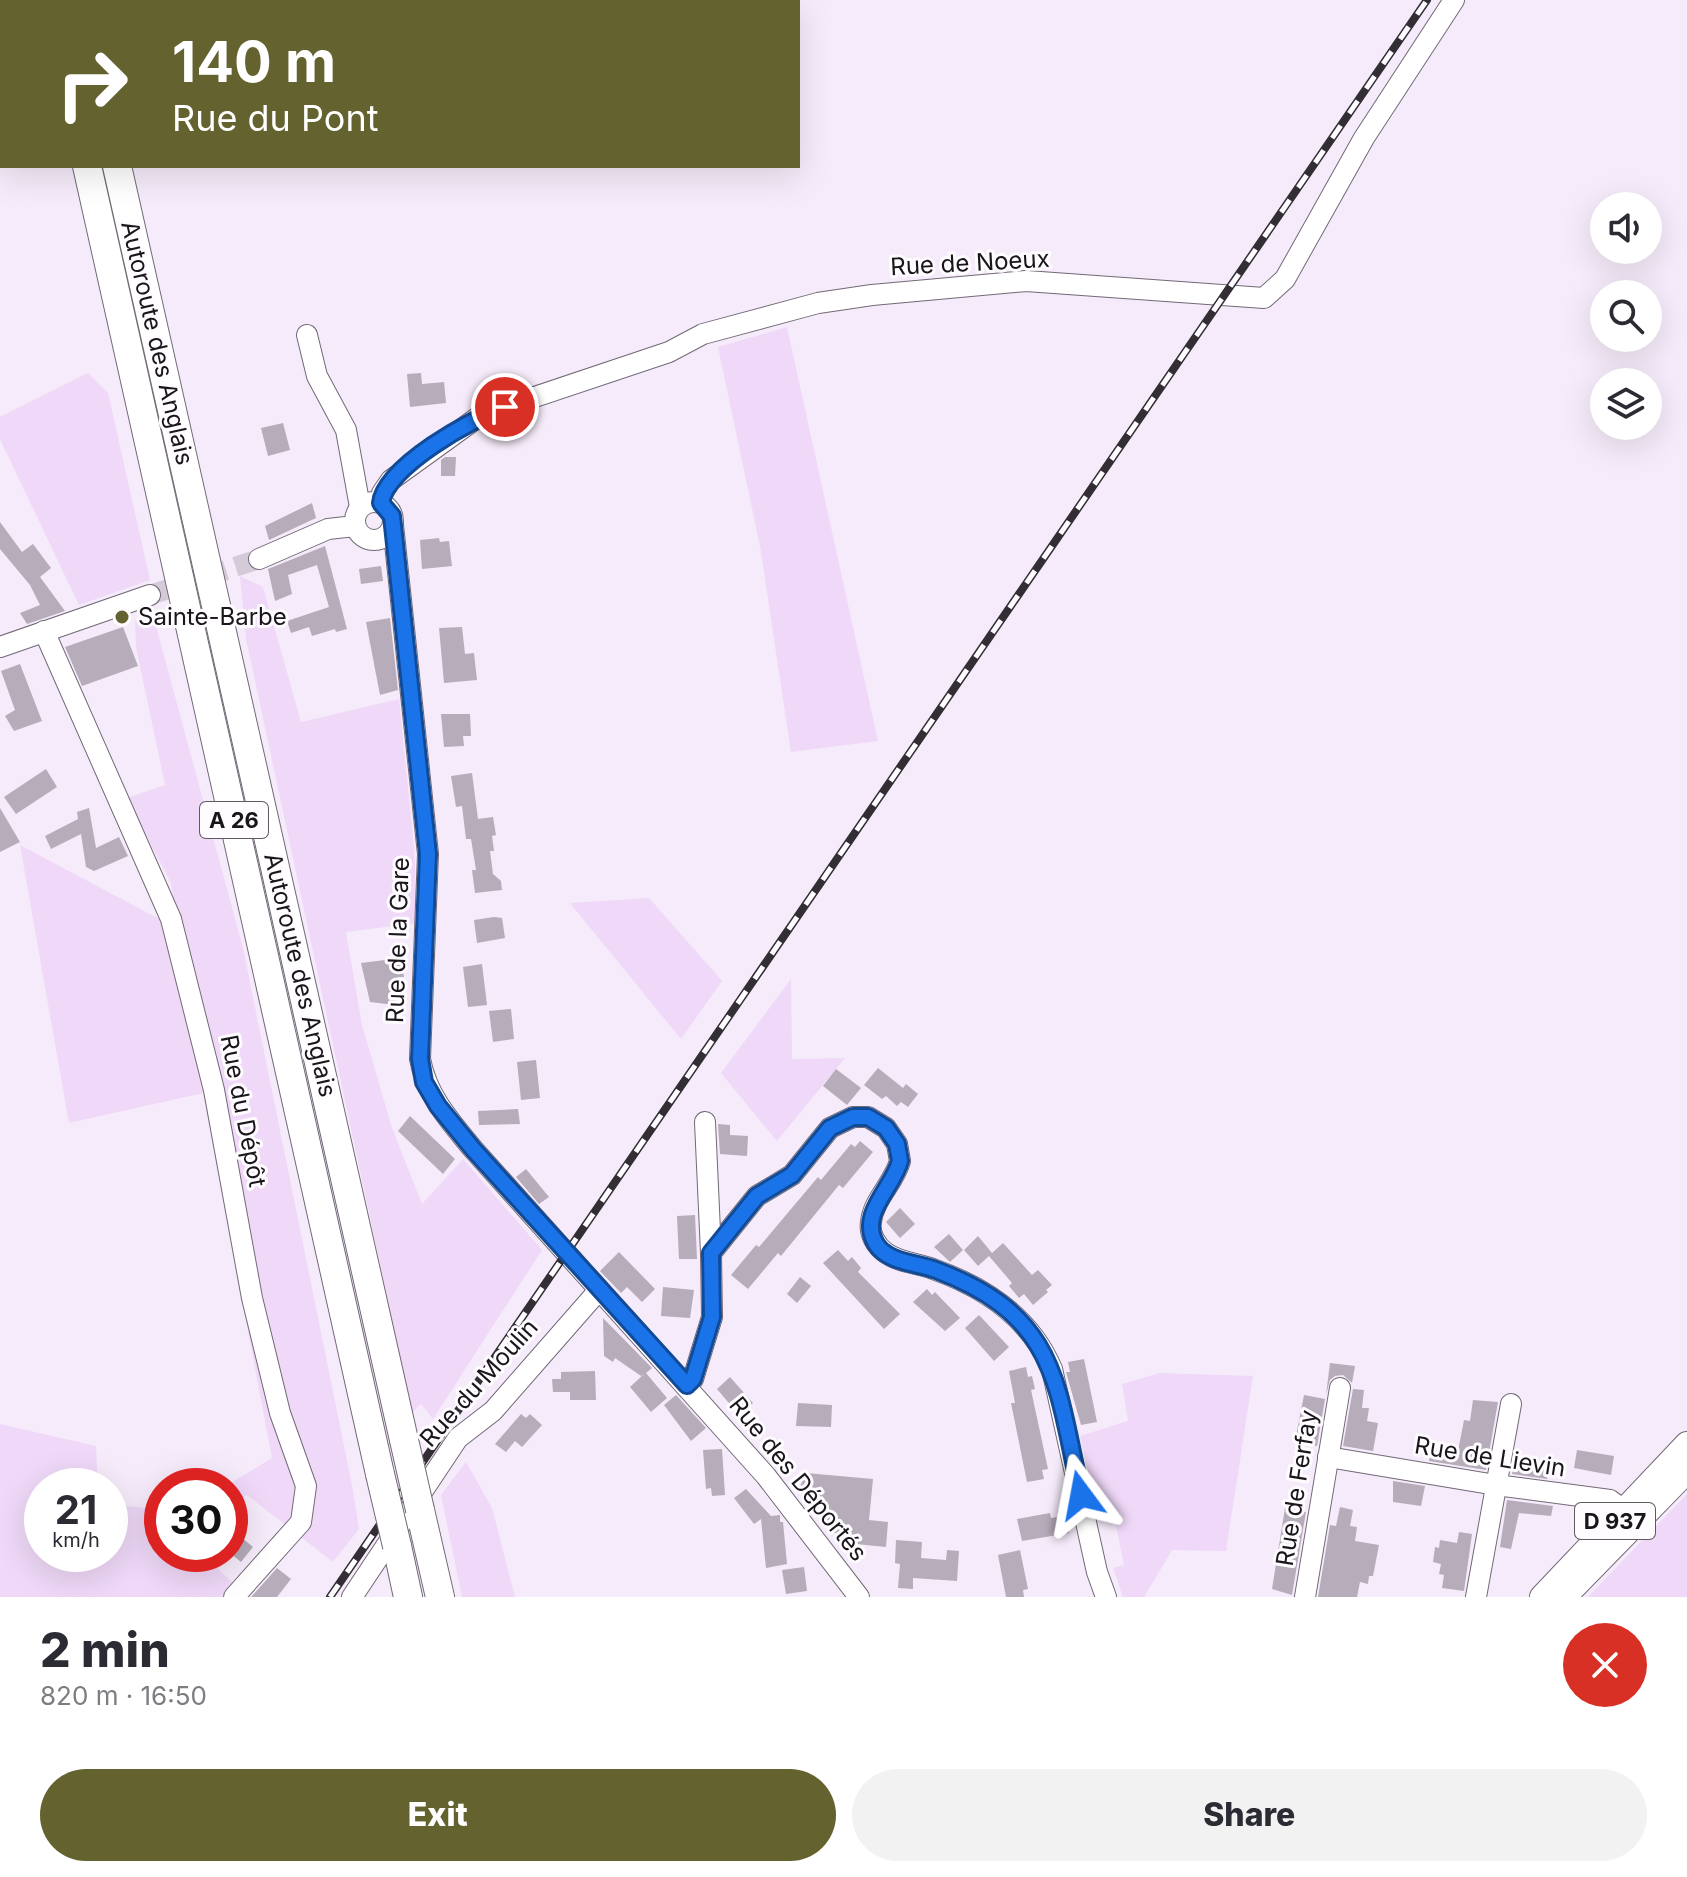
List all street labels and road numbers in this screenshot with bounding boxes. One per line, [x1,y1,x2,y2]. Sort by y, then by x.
street label: Autoroute des Anglais [115,218,200,468]
street label: Rue de Noeux [890,244,1050,281]
road number: A 26 [200,802,268,838]
street label: Autoroute des Anglais [258,850,343,1100]
street label: Rue de la Gare [380,857,415,1023]
street label: Rue du Dépôt [215,1032,272,1190]
street label: Rue du Moulin [414,1313,544,1453]
street label: Rue des Déportés [723,1391,873,1567]
street label: Rue de Ferfay [1270,1408,1323,1568]
street label: Rue de Lievin [1413,1430,1568,1483]
road number: D 937 [1575,1503,1655,1539]

